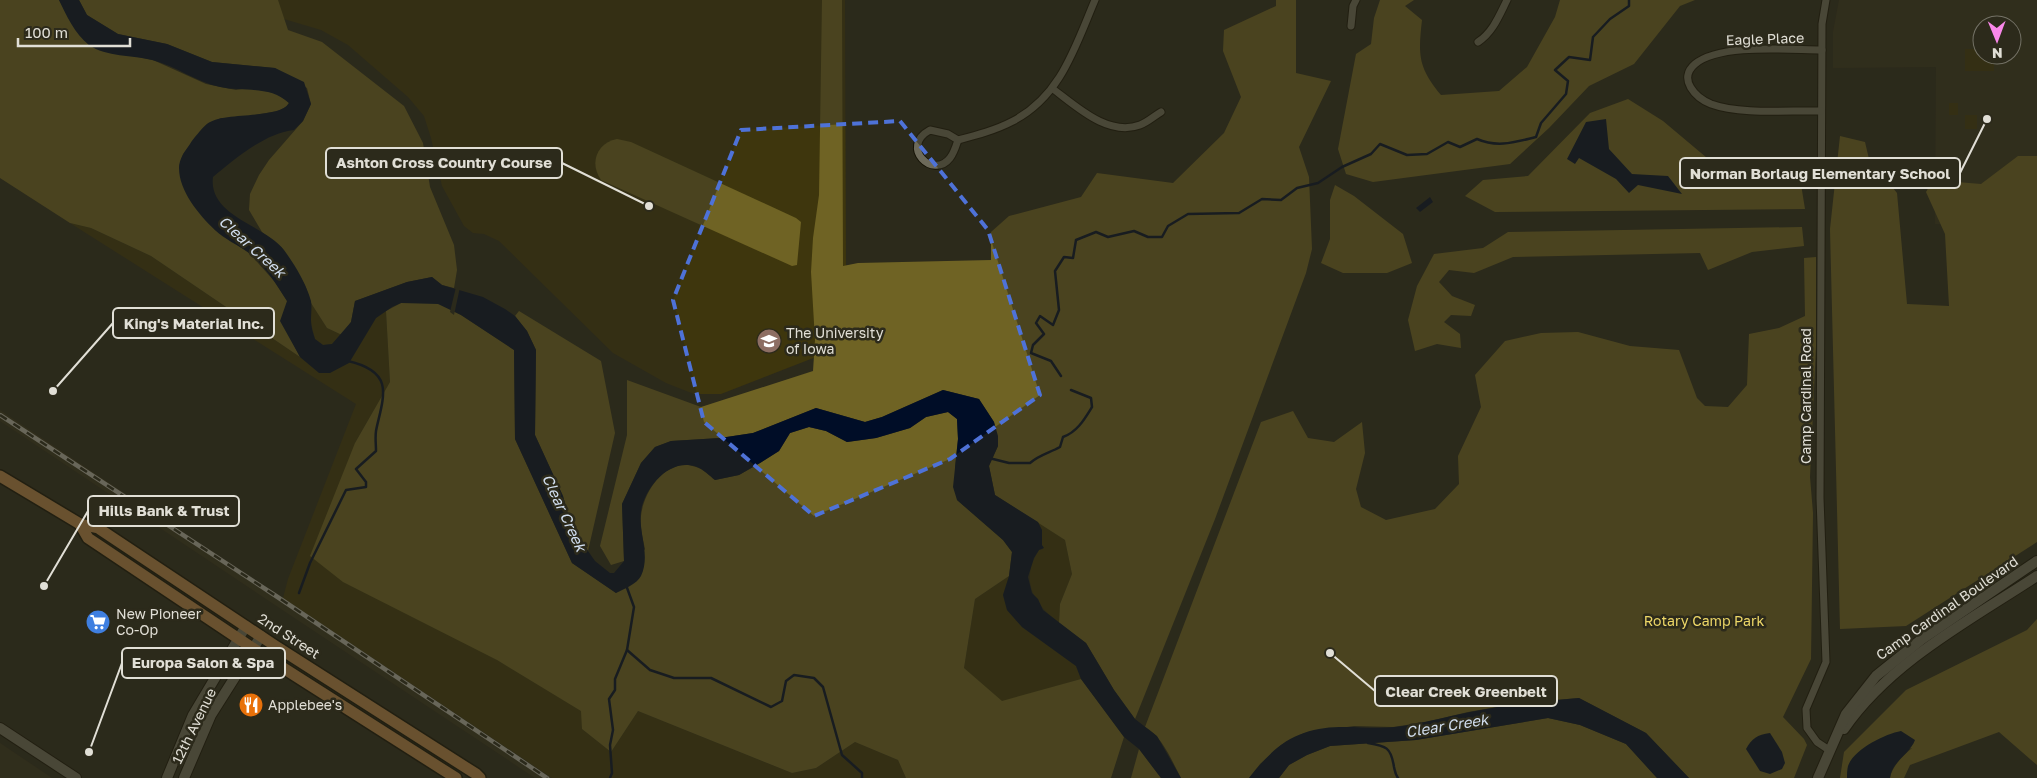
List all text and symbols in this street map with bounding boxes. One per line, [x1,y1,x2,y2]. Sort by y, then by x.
scale bar [18,15,130,47]
north arrow [1972,15,2022,65]
text: 100 m [25,23,68,41]
street label: Eagle Place [1726,29,1804,48]
text: N [1992,45,2003,62]
callout: Ashton Cross Country Course [326,148,562,178]
text: Ashton Cross Country Course [336,153,552,171]
callout: Norman Borlaug Elementary School [1680,158,1960,188]
text: Norman Borlaug Elementary School [1690,164,1950,182]
water label: Clear Creek [216,212,291,282]
callout: King's Material Inc. [113,308,274,338]
text: King's Material Inc. [124,314,264,332]
place label: The University of Iowa [786,324,884,357]
school or university icon: The University of Iowa [756,328,782,354]
street label: Camp Cardinal Road [1797,328,1814,464]
water label: Clear Creek [539,471,591,556]
callout: Hills Bank & Trust [88,496,239,526]
text: Hills Bank & Trust [98,501,230,519]
street label: Camp Cardinal Boulevard [1873,552,2021,663]
place label: New Pioneer Co-Op [116,605,202,638]
supermarket icon: New Pioneer Co-Op [85,609,111,635]
street label: 2nd Street [255,609,323,662]
park label: Rotary Camp Park [1644,612,1764,629]
callout: Europa Salon & Spa [122,648,285,678]
text: Europa Salon & Spa [132,653,275,671]
callout: Clear Creek Greenbelt [1375,676,1557,706]
text: Clear Creek Greenbelt [1385,682,1547,700]
street label: 12th Avenue [168,685,219,766]
restaurant icon: Applebee's [238,692,264,718]
place label: Applebee's [268,696,342,713]
water label: Clear Creek [1404,709,1491,740]

